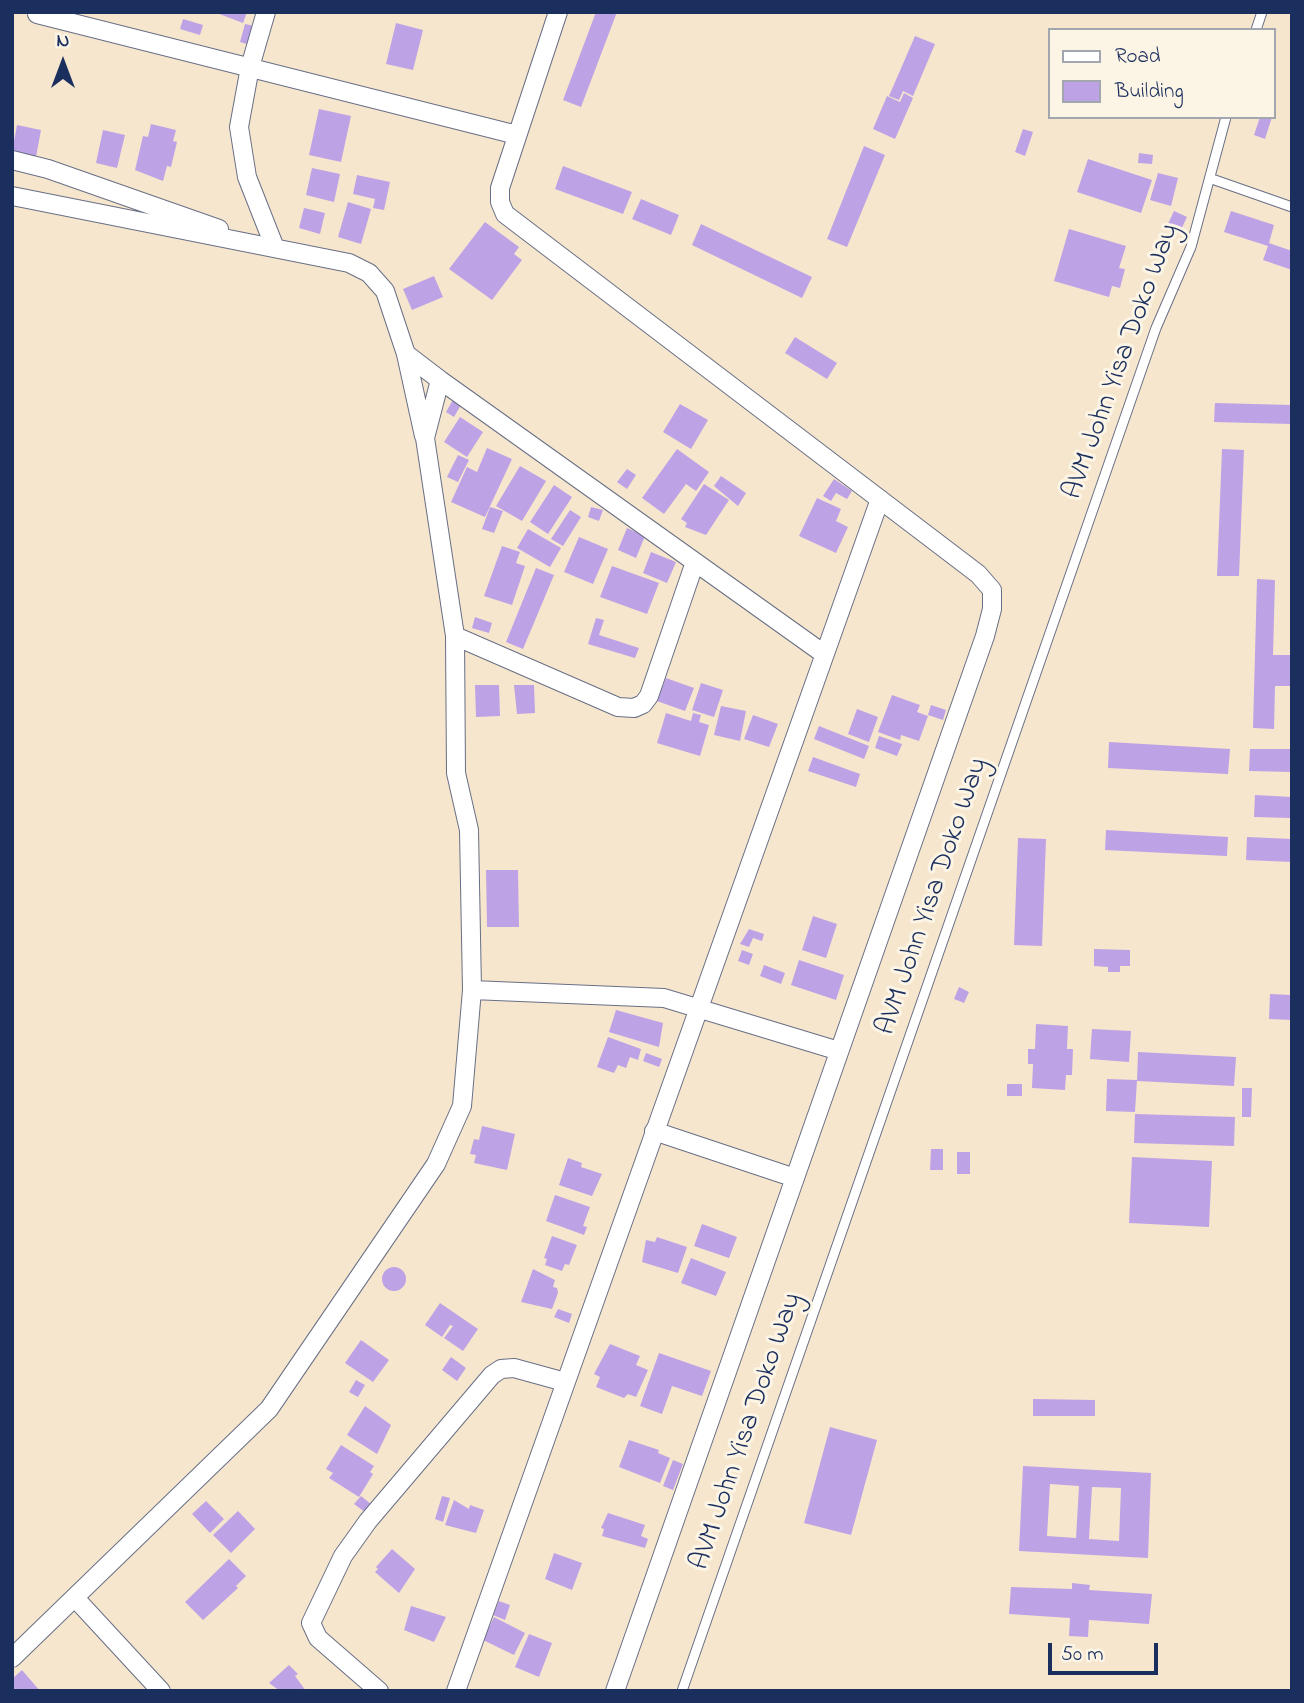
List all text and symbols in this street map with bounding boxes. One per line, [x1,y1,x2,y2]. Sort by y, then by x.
north arrow [28,28,98,98]
text: N [57,28,69,55]
legend [1048,28,1276,119]
text: Road [1115,42,1161,72]
text: Building [1115,77,1184,107]
street label: AVM John Yisa Doko Way [1058,220,1188,504]
street label: AVM John Yisa Doko Way [871,754,997,1040]
street label: AVM John Yisa Doko Way [685,1289,811,1575]
scale bar [1052,1630,1162,1674]
text: 50 m [1061,1640,1104,1670]

